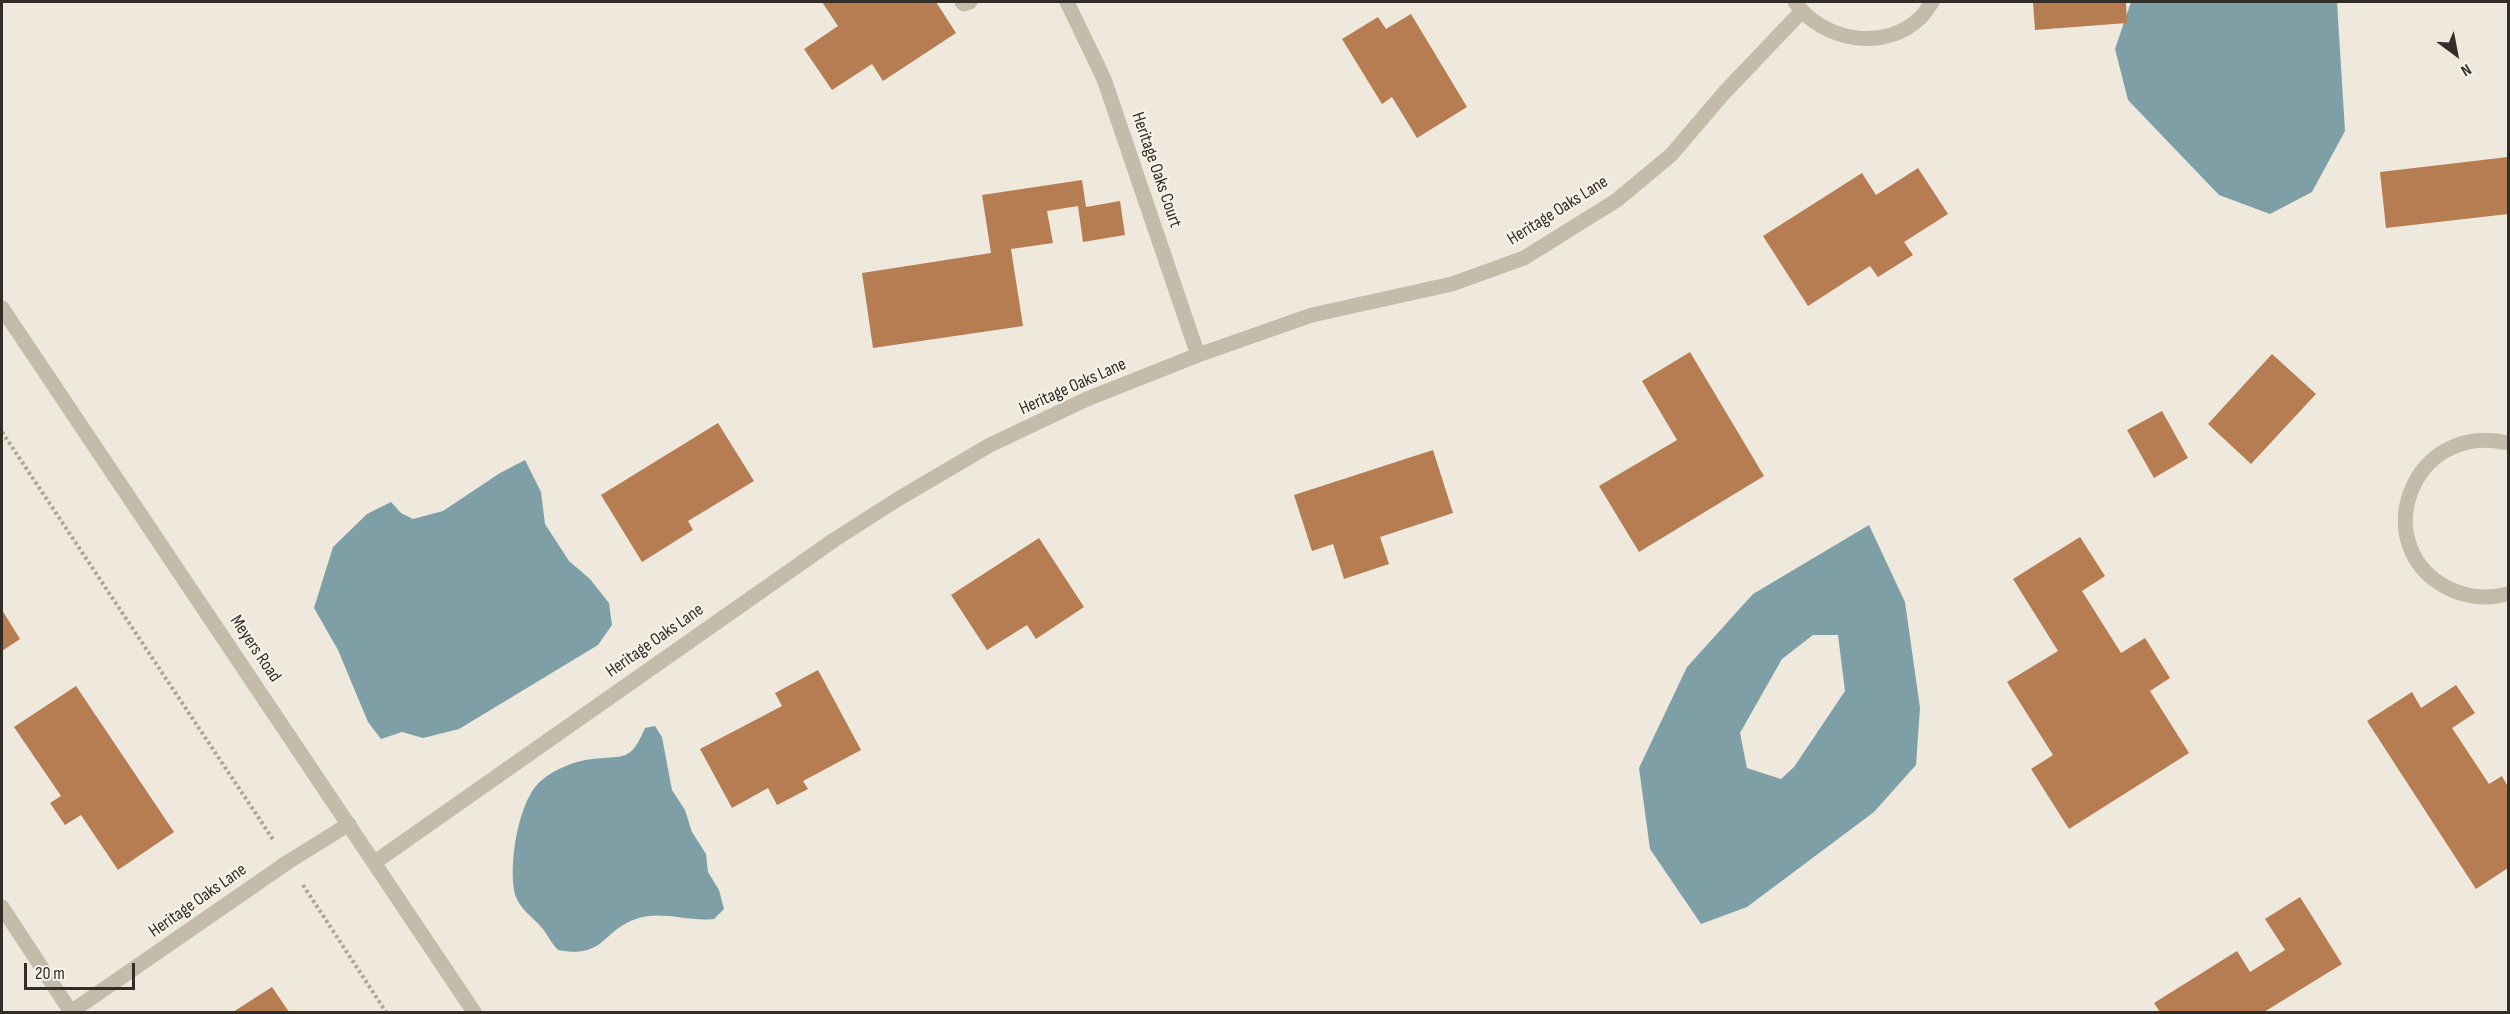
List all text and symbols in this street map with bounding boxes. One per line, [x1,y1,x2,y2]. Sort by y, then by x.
north arrow [2426,24,2486,84]
text: N [2457,59,2474,80]
street label: Heritage Oaks Court [1126,110,1186,230]
street label: Heritage Oaks Lane [1504,171,1612,251]
street label: Heritage Oaks Lane [1016,354,1130,420]
street label: Heritage Oaks Lane [602,599,708,683]
street label: Meyers Road [225,611,285,687]
street label: Heritage Oaks Lane [145,859,251,943]
scale bar [27,951,138,989]
text: 20 m [35,963,65,984]

